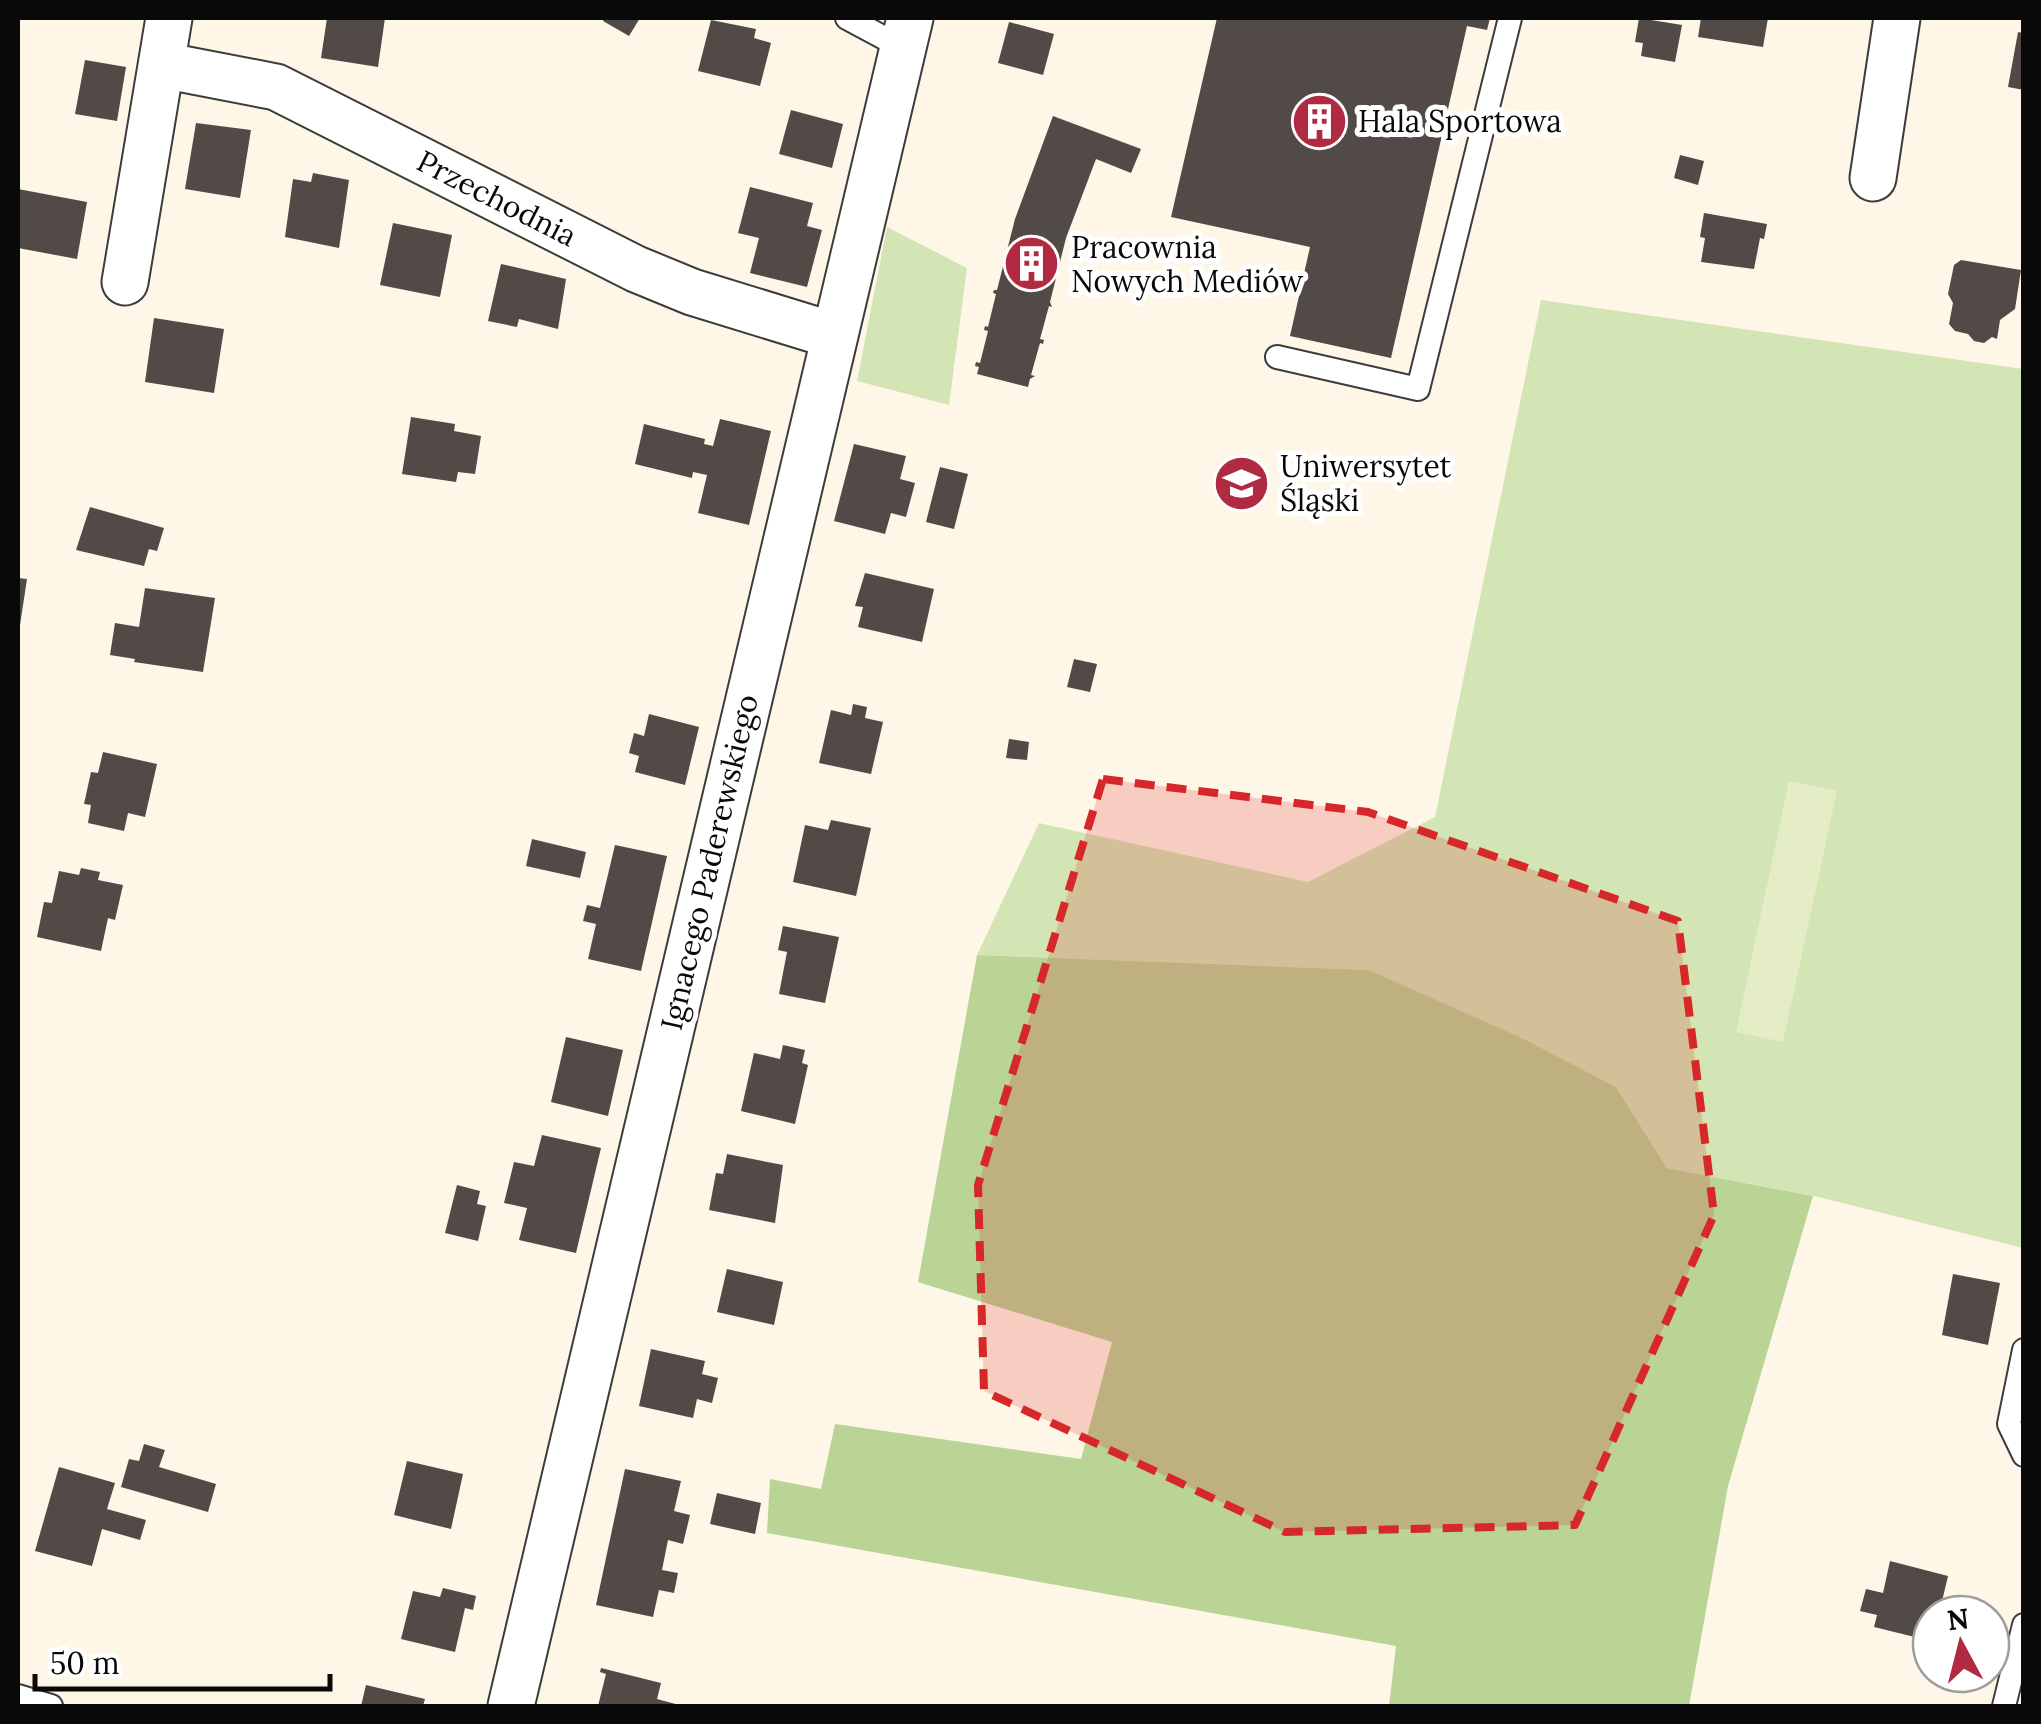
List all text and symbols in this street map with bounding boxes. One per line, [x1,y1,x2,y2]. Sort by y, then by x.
building icon: Hala Sportowa [1289,91,1349,151]
place label: Hala Sportowa [1358,102,1562,140]
street label: Przechodnia [411,142,583,254]
place label: Pracownia Nowych Mediów [1071,228,1303,301]
building icon: Pracownia Nowych Mediów [1002,234,1062,294]
place label: Uniwersytet Śląski [1280,447,1452,519]
school or university icon: Uniwersytet Śląski [1211,453,1271,513]
street label: Ignacego Paderewskiego [652,691,767,1034]
north arrow [1911,1594,2011,1694]
text: N [1945,1600,1971,1638]
scale bar [35,1629,330,1691]
text: 50 m [50,1644,120,1682]

